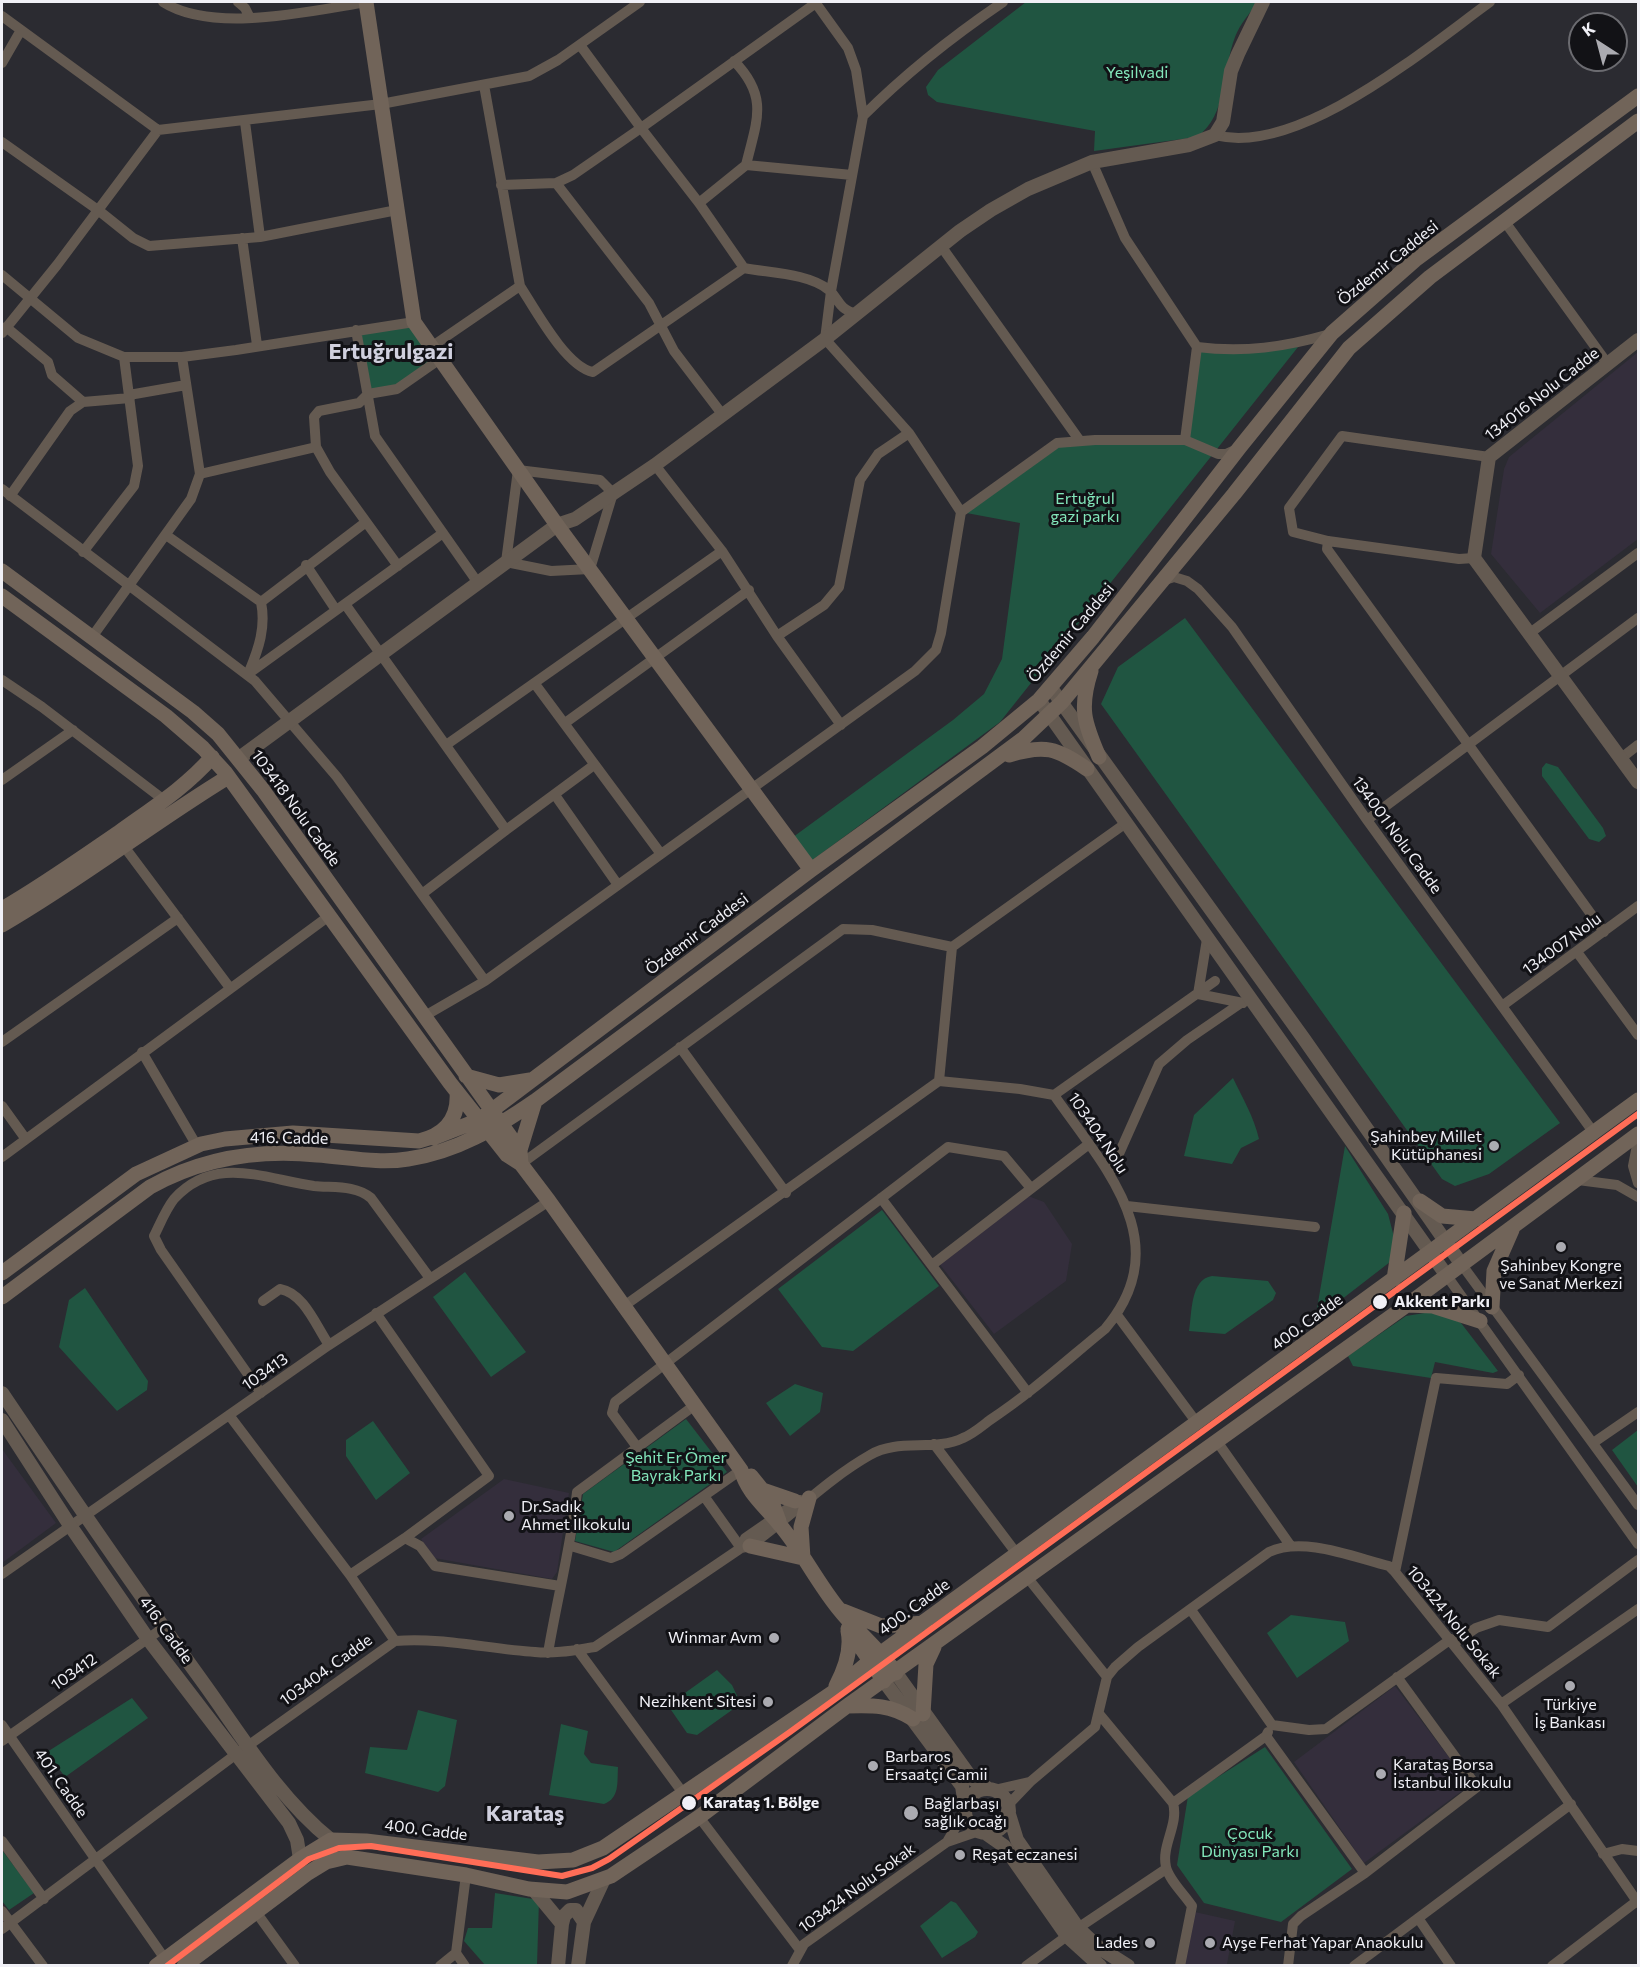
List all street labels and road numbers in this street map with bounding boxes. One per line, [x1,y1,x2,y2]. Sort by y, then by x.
street label: Özdemir Caddesi [1334,217,1442,309]
street label: 134016 Nolu Cadde [1481,343,1603,445]
street label: Özdemir Caddesi [1024,579,1118,687]
street label: 103418 Nolu Cadde [247,746,345,870]
street label: 134001 Nolu Cadde [1348,773,1446,897]
street label: Özdemir Caddesi [642,889,752,979]
street label: 134007 Nolu [1519,909,1605,979]
street label: 103404 Nolu [1064,1089,1132,1177]
street label: 416. Cadde [250,1128,328,1148]
street label: 400. Cadde [1268,1290,1346,1354]
street label: 103413 [238,1349,292,1395]
street label: 103424 Nolu Sokak [1403,1562,1505,1682]
street label: 400. Cadde [875,1575,953,1639]
street label: 416. Cadde [135,1593,197,1667]
street label: 103404. Cadde [276,1630,376,1710]
street label: 103412 [48,1649,100,1695]
street label: 401. Cadde [30,1745,92,1821]
street label: 400. Cadde [383,1815,469,1845]
street label: 103424 Nolu Sokak [795,1839,919,1937]

